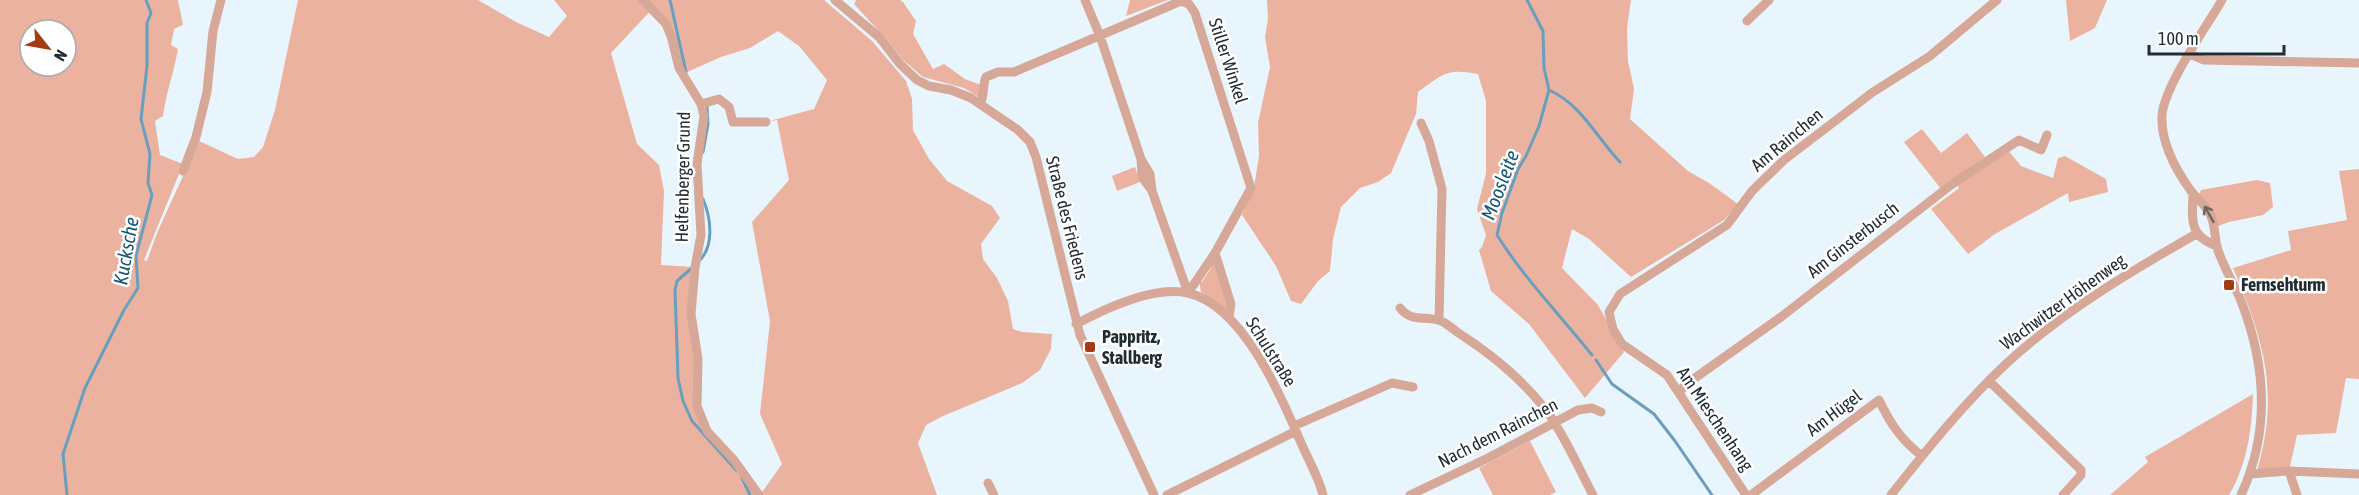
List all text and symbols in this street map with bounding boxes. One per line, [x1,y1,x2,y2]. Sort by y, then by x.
street label: Stiller Winkel [1205,15,1252,106]
north arrow [18,18,78,78]
scale bar [2149,18,2284,56]
text: 100 m [2158,28,2199,49]
text: N [51,47,71,64]
street label: Am Rainchen [1747,104,1827,176]
street label: Helfenberger Grund [671,111,694,243]
water label: Moosleite [1476,147,1523,223]
street label: Straße des Friedens [1042,154,1093,282]
street label: Am Ginsterbusch [1803,197,1903,282]
one-way arrow [2203,206,2215,223]
water label: Kucksche [108,215,143,287]
street label: Wachwitzer Höhenweg [1996,249,2130,354]
place label: Fernsehturm [2241,274,2326,295]
marker: Fernsehturm [2222,278,2236,292]
street label: Schulstraße [1242,313,1301,390]
place label: Pappritz, Stallberg [1102,326,1162,368]
marker: Pappritz, Stallberg [1083,340,1097,354]
street label: Am Mieschenhang [1673,363,1758,475]
street label: Am Hügel [1802,385,1866,440]
street label: Nach dem Rainchen [1434,393,1561,472]

